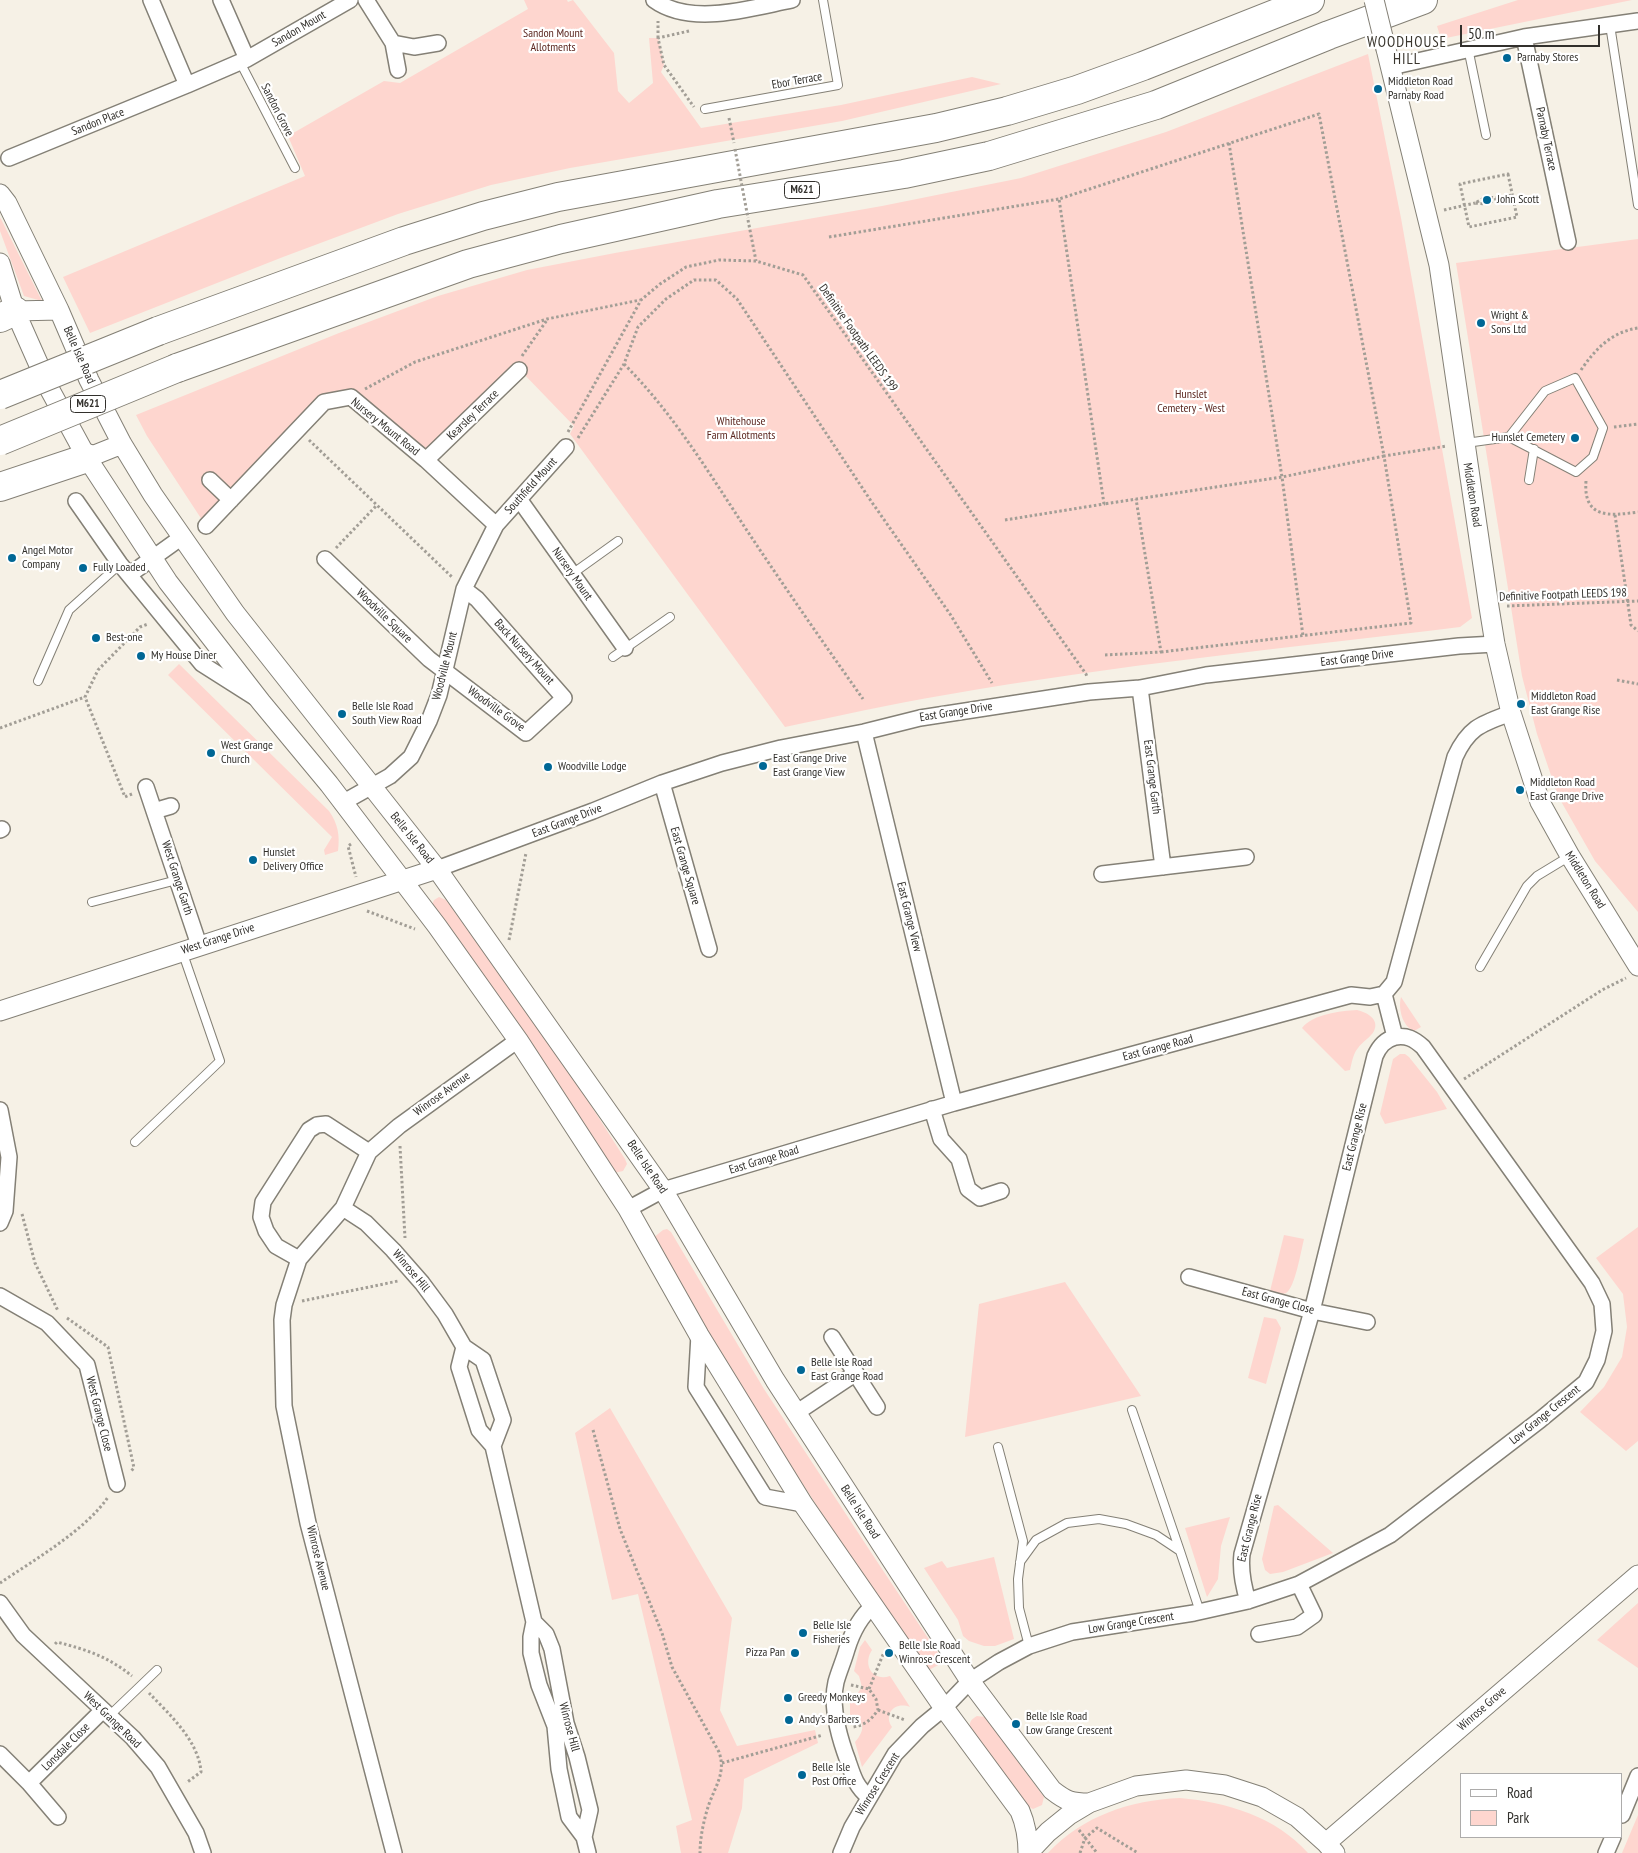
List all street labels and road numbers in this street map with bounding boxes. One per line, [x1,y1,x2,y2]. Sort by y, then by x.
street label: Sandon Mount [269,8,329,50]
street label: Ebor Terrace [771,69,823,93]
street label: Sandon Grove [258,81,296,139]
street label: Sandon Place [70,105,126,139]
street label: Parnaby Terrace [1532,106,1560,172]
road number: M621 [784,182,820,198]
street label: Definitive Footpath LEEDS 199 [815,282,901,394]
street label: Belle Isle Road [60,324,98,386]
street label: Kearsley Terrace [444,387,502,443]
street label: Nursery Mount Road [348,395,422,459]
road number: M621 [70,396,106,412]
street label: Southfield Mount [502,455,560,517]
street label: Middleton Road [1460,462,1484,528]
street label: Nursery Mount [549,545,595,603]
street label: Woodville Square [353,586,415,646]
street label: Definitive Footpath LEEDS 198 [1499,586,1627,604]
street label: Back Nursery Mount [491,616,557,688]
street label: Woodville Mount [430,630,460,702]
street label: East Grange Drive [1320,646,1394,670]
street label: Woodville Grove [464,683,528,735]
street label: East Grange Drive [919,699,993,725]
street label: East Grange Garth [1140,739,1164,815]
street label: East Grange Drive [530,801,604,841]
street label: Belle Isle Road [387,810,437,866]
street label: East Grange Square [667,825,703,907]
street label: West Grange Garth [158,839,196,917]
street label: Middleton Road [1562,849,1608,911]
street label: East Grange View [893,880,925,954]
street label: West Grange Drive [180,920,256,958]
street label: East Grange Road [1121,1032,1195,1064]
street label: Winrose Avenue [411,1069,473,1119]
street label: East Grange Rise [1340,1102,1370,1172]
street label: Belle Isle Road [624,1138,670,1196]
street label: East Grange Road [727,1143,801,1177]
street label: Winrose Hill [389,1247,433,1295]
street label: East Grange Close [1240,1284,1316,1318]
street label: West Grange Close [83,1375,115,1453]
street label: Low Grange Crescent [1507,1382,1583,1448]
street label: Belle Isle Road [837,1482,883,1542]
street label: East Grange Rise [1235,1493,1265,1563]
street label: Winrose Avenue [303,1524,333,1592]
street label: Low Grange Crescent [1087,1609,1175,1637]
street label: Winrose Grove [1455,1684,1509,1734]
street label: West Grange Road [80,1689,144,1751]
street label: Winrose Hill [555,1701,583,1753]
street label: Lonsdale Close [39,1720,93,1774]
street label: Winrose Crescent [853,1750,903,1818]

